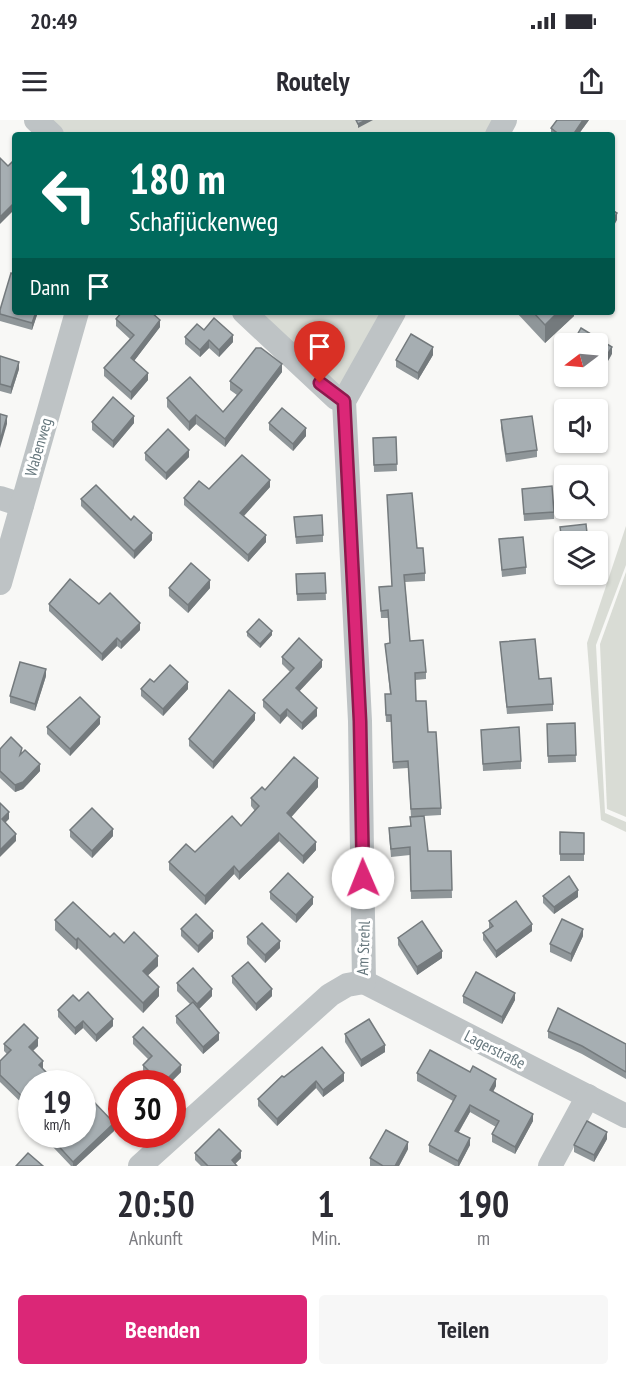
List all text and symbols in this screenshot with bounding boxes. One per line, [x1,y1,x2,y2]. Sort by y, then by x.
text: 20:49 [30,7,78,35]
text: Routely [276,64,350,98]
icon: menu [18,65,51,98]
icon: share [575,65,608,98]
text: 180 m [129,151,226,206]
icon: left [30,156,108,234]
text: Schafjückenweg [129,204,278,238]
icon: arrive [82,270,115,303]
text: Dann [30,273,70,301]
pin [294,321,345,383]
icon: arrive [303,330,336,363]
north arrow [554,333,608,387]
map controls [554,333,608,585]
button: sound [554,399,608,453]
street label: Wabenweg [20,415,56,479]
button: search [554,465,608,519]
button: layers [554,531,608,585]
position arrow [331,846,395,910]
street label: Am Strehl [352,920,374,976]
street label: Lagerstraße [461,1025,529,1073]
speed limit sign: 30 [108,1070,186,1148]
text: 19 [43,1082,71,1121]
text: km/h [44,1115,70,1134]
text: 20:50 [117,1180,195,1227]
text: 1 [318,1180,335,1227]
text: 190 [458,1180,509,1227]
text: Ankunft [129,1225,183,1251]
text: Min. [311,1225,341,1251]
text: m [477,1225,490,1251]
button: Beenden [18,1295,307,1364]
button: Teilen [319,1295,608,1364]

